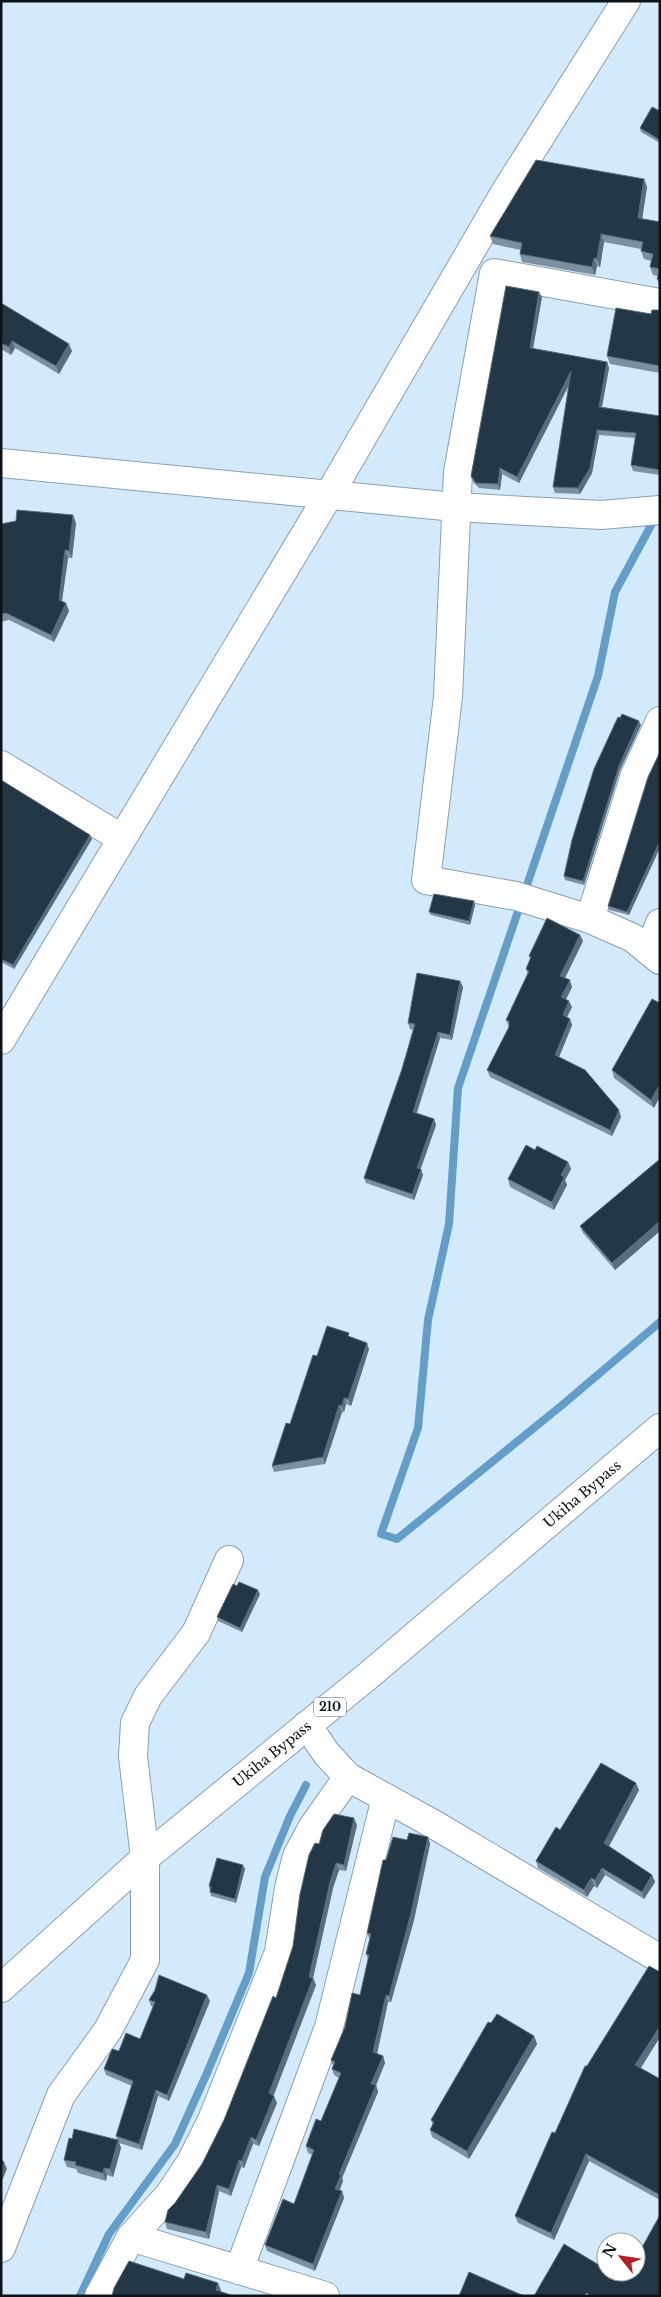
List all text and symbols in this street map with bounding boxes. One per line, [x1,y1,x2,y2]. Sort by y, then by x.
street label: Ukiha Bypass [539,1456,625,1532]
road number: 210 [314,1698,346,1716]
street label: Ukiha Bypass [229,1717,315,1791]
north arrow [596,2232,646,2282]
text: N [599,2240,621,2261]

